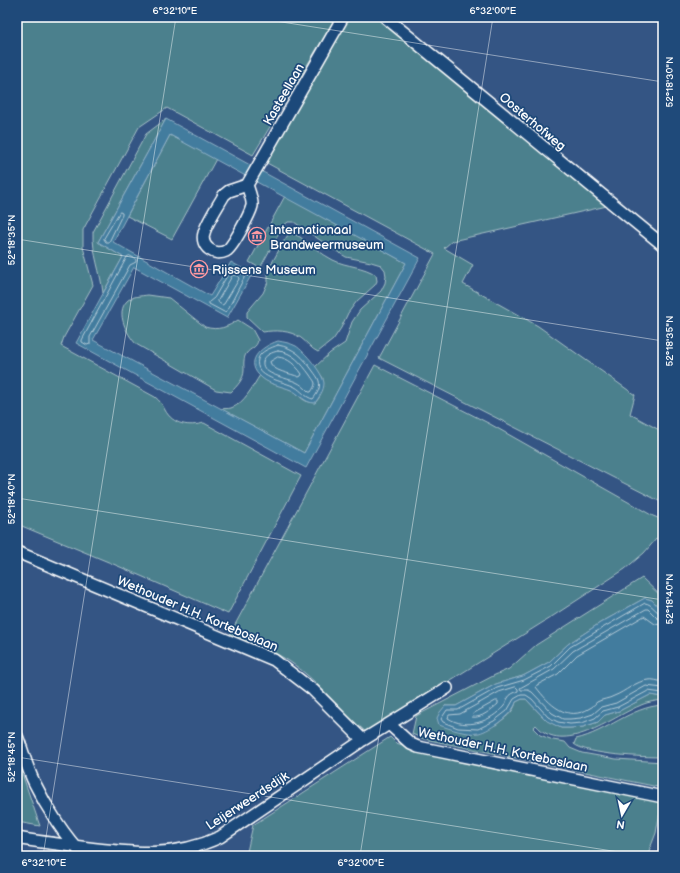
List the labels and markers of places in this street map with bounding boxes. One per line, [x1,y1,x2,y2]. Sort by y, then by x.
place label: Internationaal Brandweermuseum [270,222,384,253]
museum icon: Internationaal Brandweermuseum [247,226,267,246]
museum icon: Rijssens Museum [189,259,209,279]
place label: Rijssens Museum [212,262,316,278]

